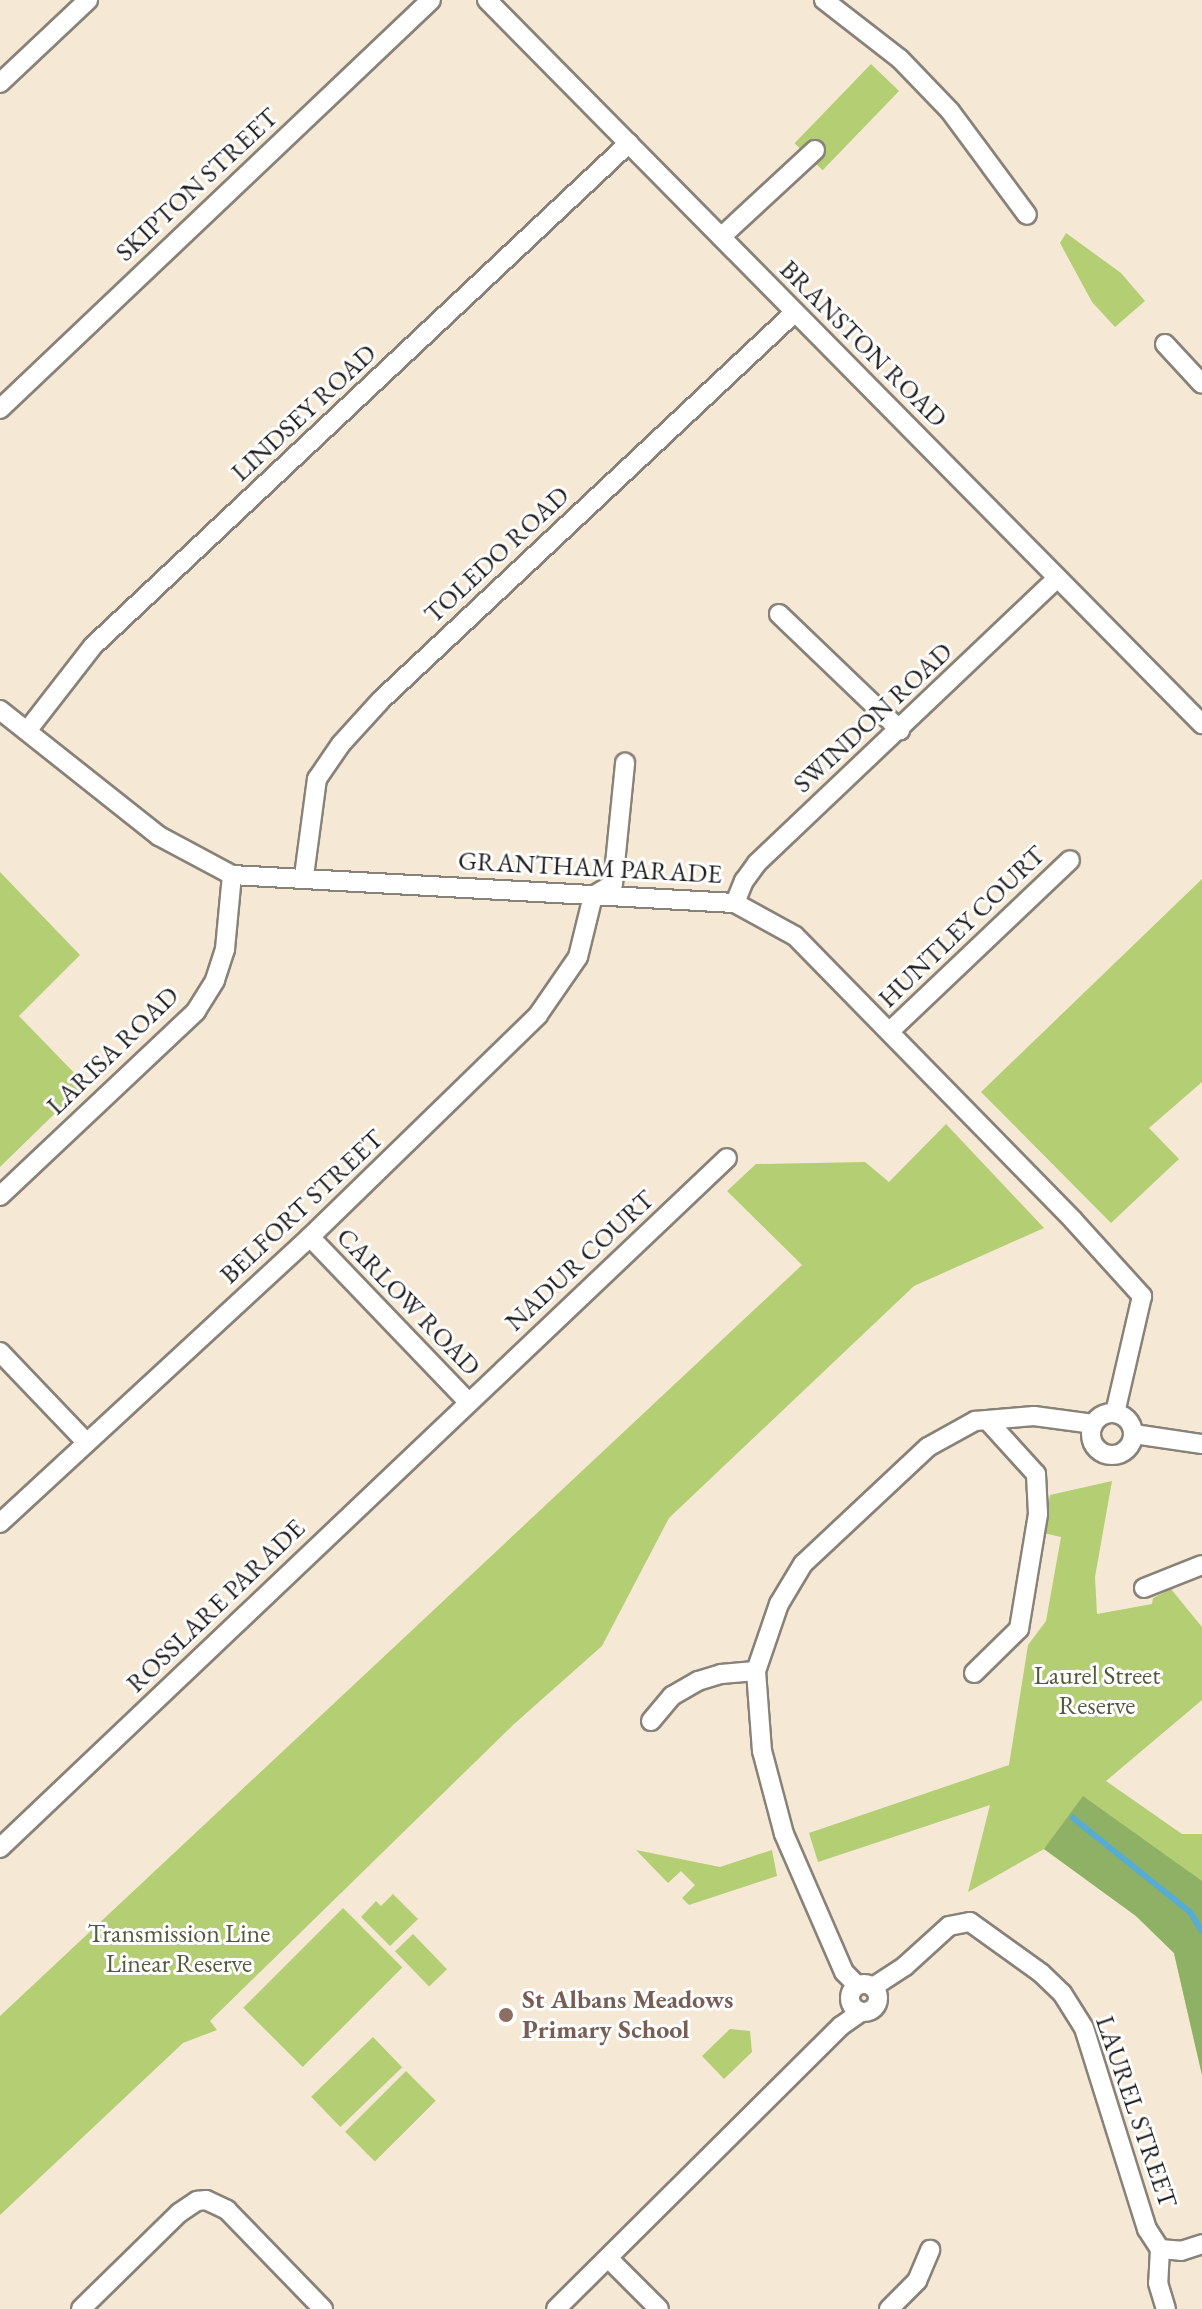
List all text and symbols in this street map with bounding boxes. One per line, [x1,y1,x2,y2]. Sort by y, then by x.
street label: SKIPTON STREET [109,102,285,268]
street label: BRANSTON ROAD [773,254,953,434]
street label: LINDSEY ROAD [225,338,383,488]
street label: TOLEDO ROAD [418,480,576,630]
street label: SWINDON ROAD [787,636,959,800]
street label: HUNTLEY COURT [872,840,1052,1014]
street label: GRANTHAM PARADE [457,846,723,890]
street label: LARISA ROAD [41,980,185,1122]
street label: BELFORT STREET [214,1123,390,1291]
street label: NADUR COURT [499,1184,661,1338]
street label: CARLOW ROAD [330,1222,486,1382]
street label: ROSSLARE PARADE [120,1513,312,1699]
park label: Laurel Street Reserve [1034,1660,1160,1722]
park label: Transmission Line Linear Reserve [88,1918,270,1980]
place label: St Albans Meadows Primary School [522,1984,733,2046]
marker: St Albans Meadows Primary School [497,2006,515,2024]
street label: LAUREL STREET [1089,2012,1183,2212]

